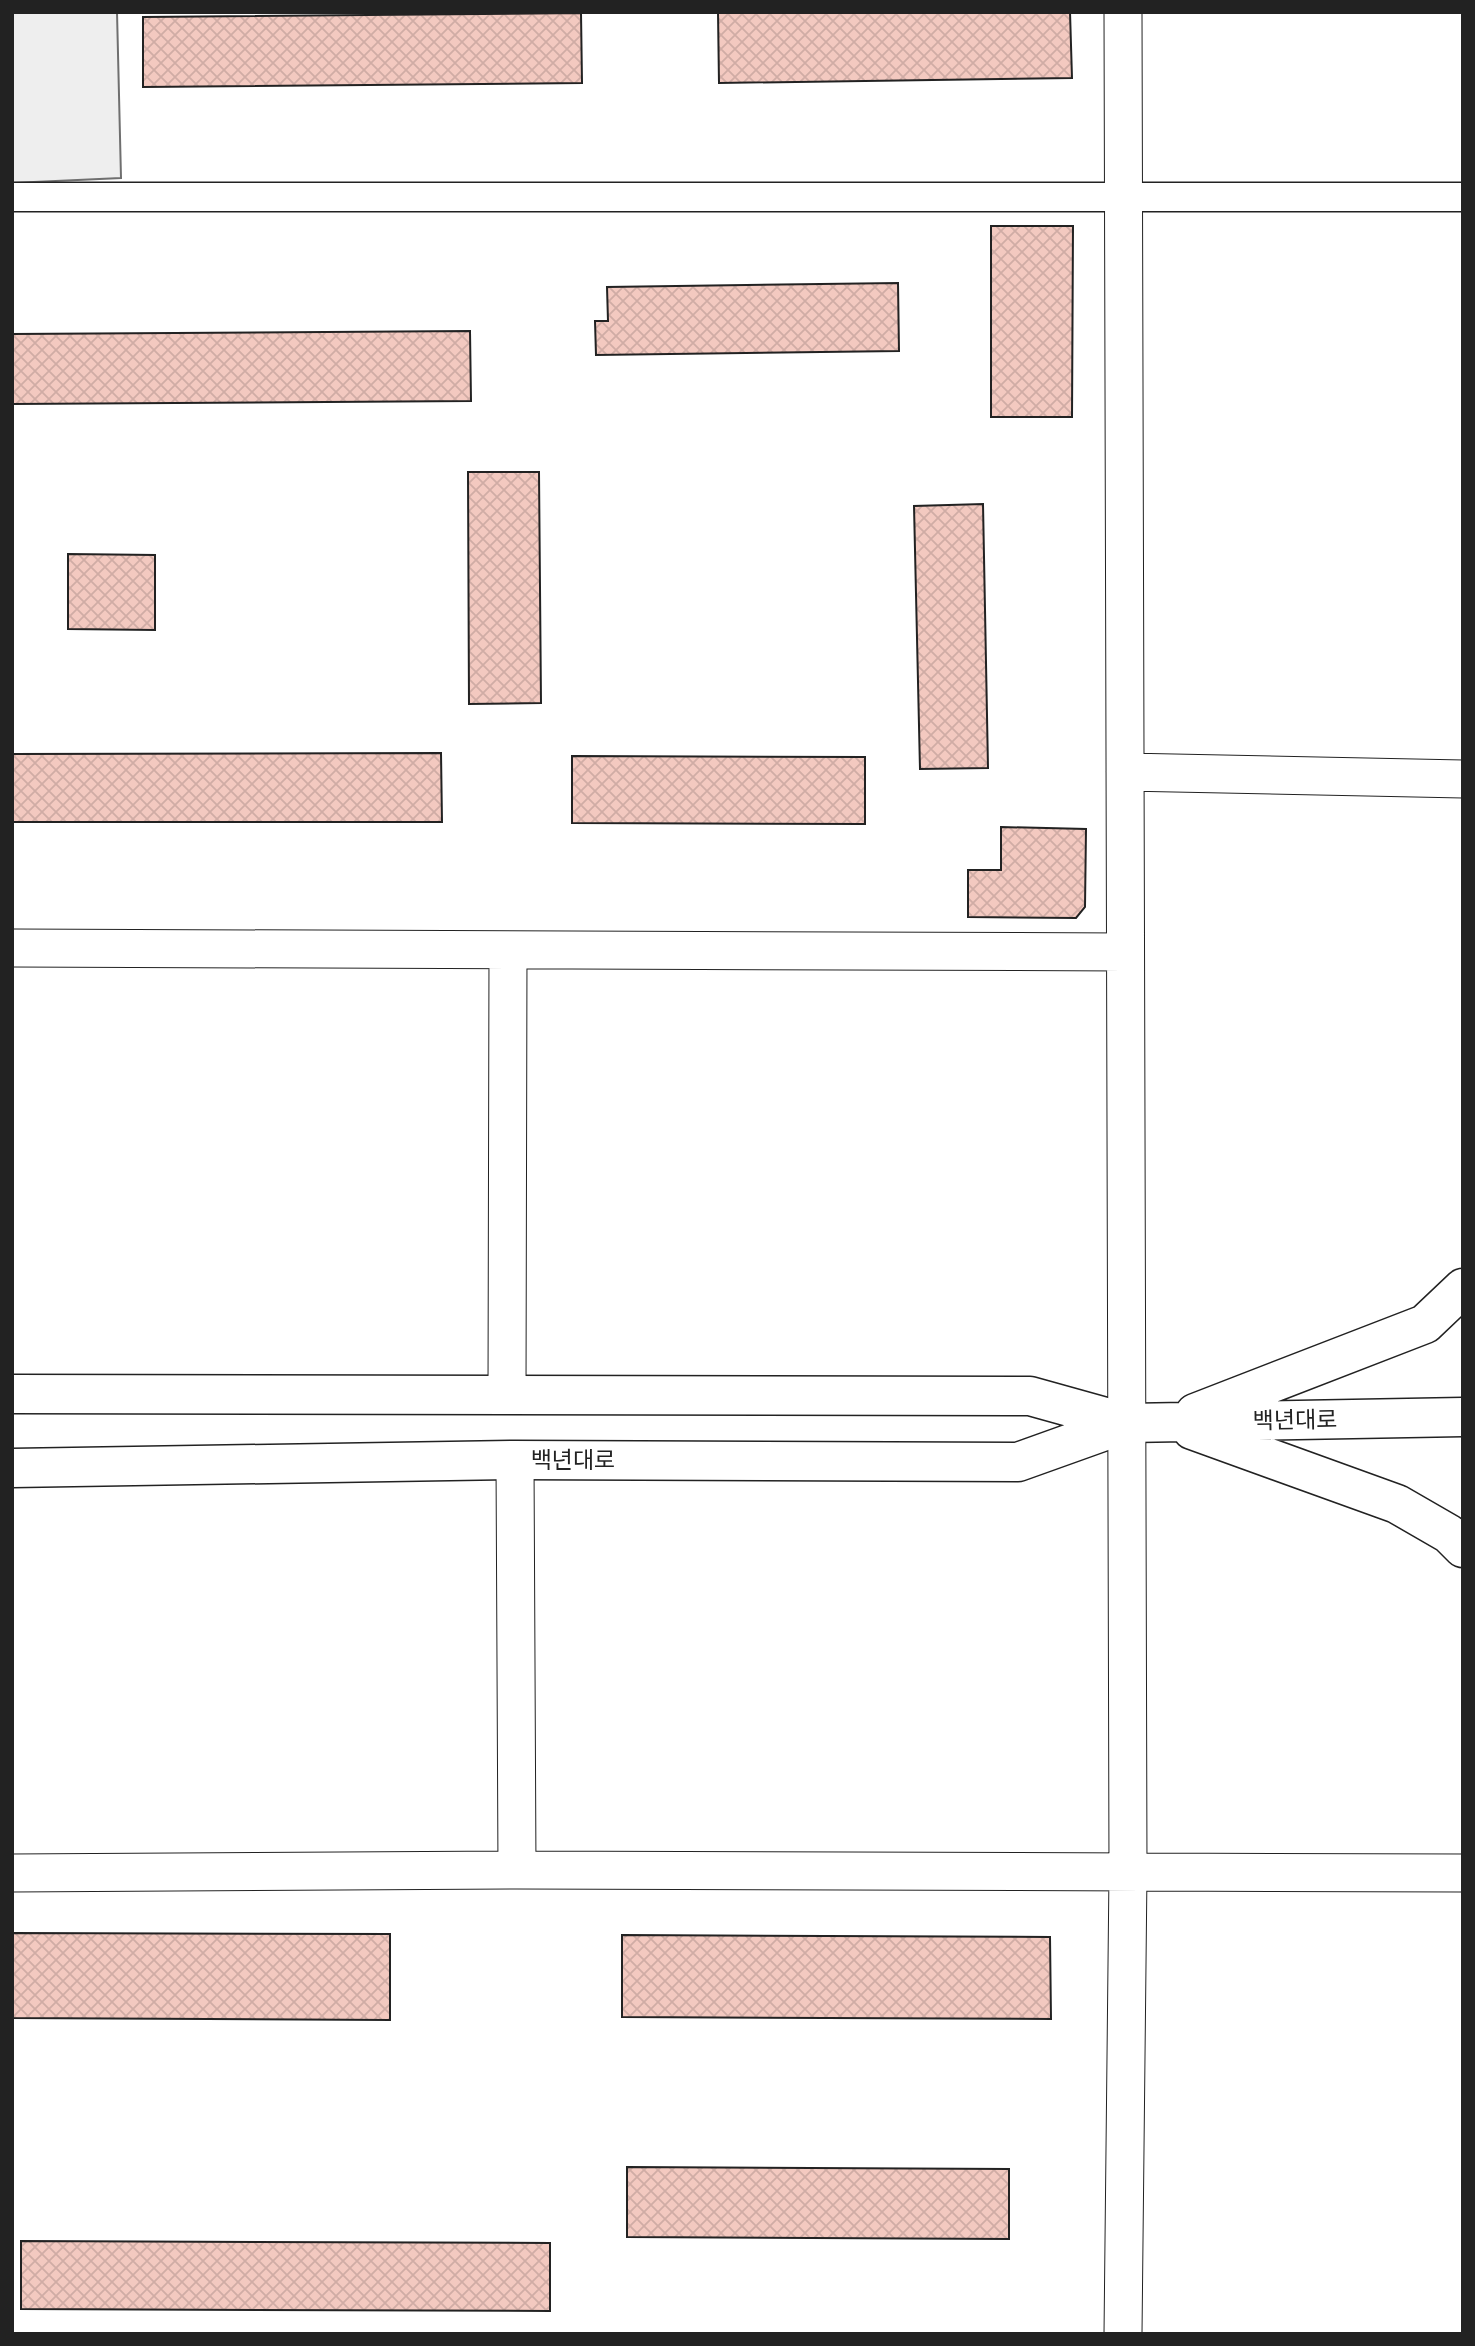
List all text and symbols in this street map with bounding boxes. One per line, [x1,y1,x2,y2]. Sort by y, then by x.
street label: 백년대로 [1252,1404,1338,1437]
street label: 백년대로 [531,1445,615,1476]

